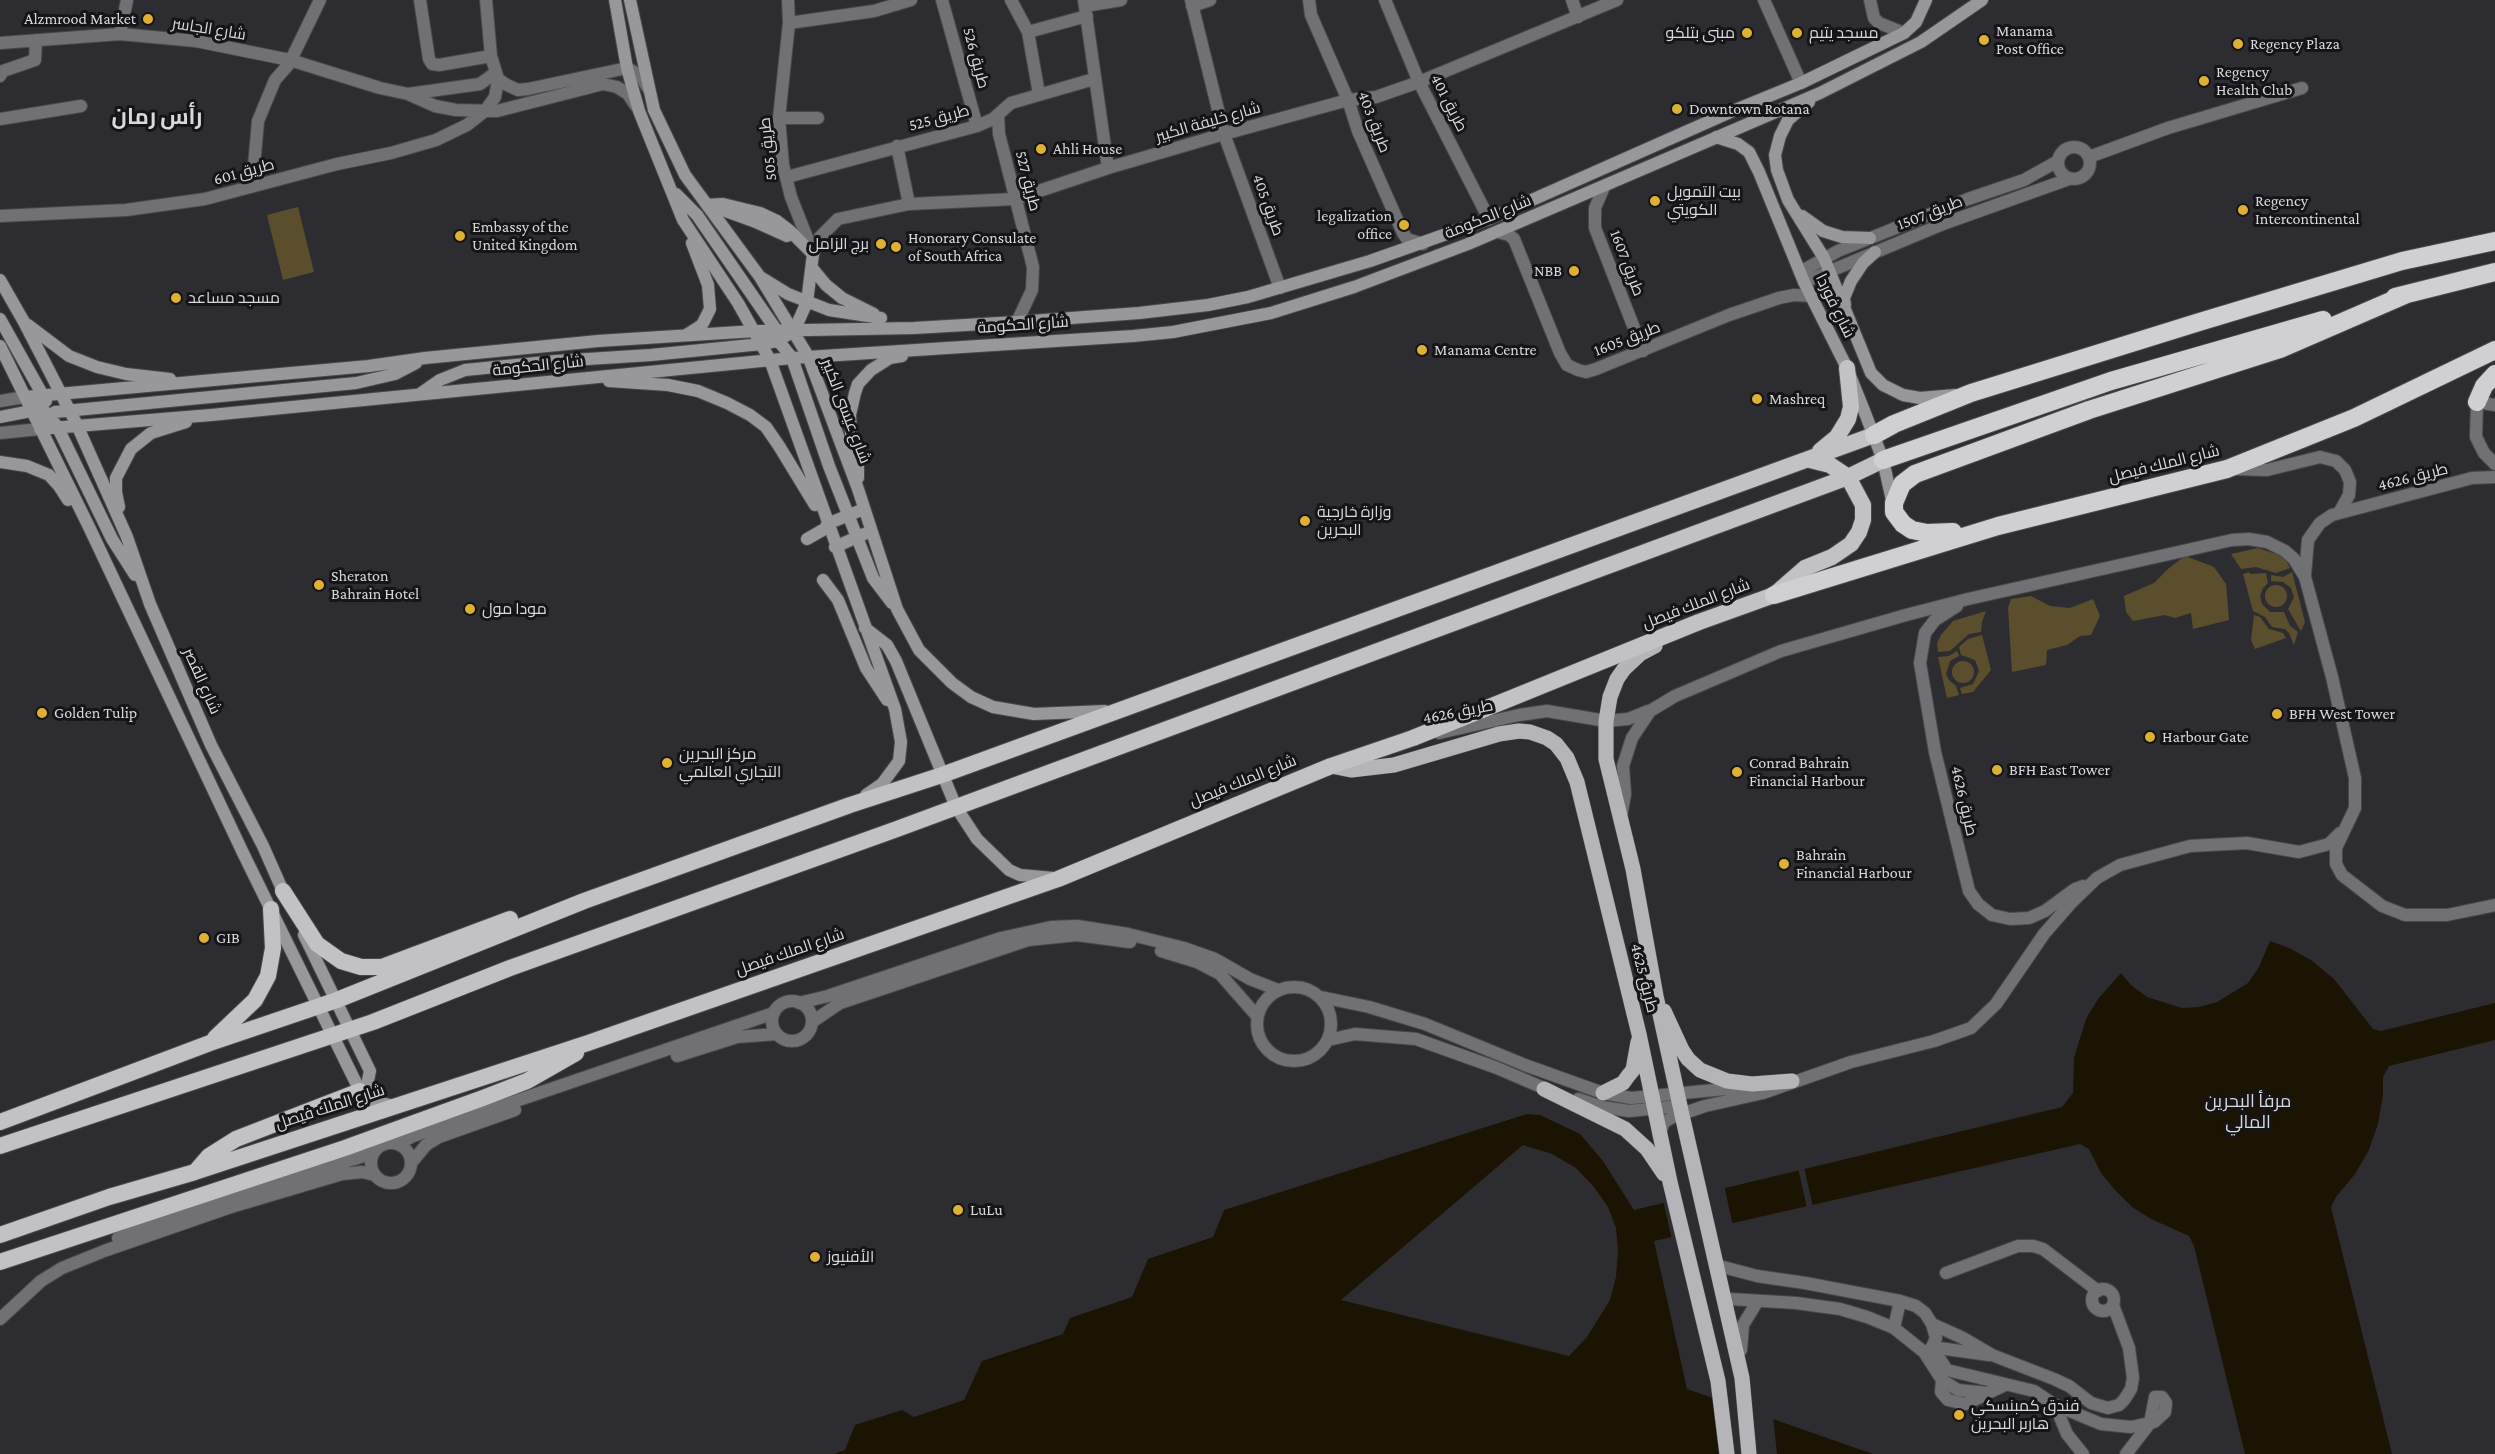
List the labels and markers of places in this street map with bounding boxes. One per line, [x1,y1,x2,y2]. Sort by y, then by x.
place label: Alzmrood Market [24,9,136,29]
marker: Alzmrood Market [141,12,155,26]
place label: Manama Post Office [1996,21,2064,59]
place label: مبنى بتلكو [1666,23,1735,43]
place label: مسجد يتيم [1809,23,1878,43]
marker: مبنى بتلكو [1740,26,1754,40]
marker: مسجد يتيم [1790,26,1804,40]
marker: Manama Post Office [1977,33,1991,47]
place label: Regency Plaza [2250,34,2340,54]
marker: Regency Plaza [2231,37,2245,51]
place label: Regency Health Club [2216,62,2292,100]
marker: Regency Health Club [2197,74,2211,88]
place label: Downtown Rotana [1689,99,1810,119]
marker: Downtown Rotana [1670,102,1684,116]
place label: Ahli House [1053,139,1122,159]
marker: Ahli House [1034,142,1048,156]
place label: بيت التمويل الكويتي [1667,182,1741,220]
place label: Regency Intercontinental [2255,191,2360,229]
marker: بيت التمويل الكويتي [1648,194,1662,208]
marker: Regency Intercontinental [2236,203,2250,217]
place label: legalization office [1317,206,1392,244]
place label: Embassy of the United Kingdom [472,217,578,255]
marker: legalization office [1397,218,1411,232]
place label: Honorary Consulate of South Africa [908,228,1036,266]
marker: Embassy of the United Kingdom [453,229,467,243]
place label: برج الزامل [808,234,869,254]
marker: برج الزامل [874,237,888,251]
marker: Honorary Consulate of South Africa [889,240,903,254]
place label: NBB [1534,261,1562,281]
marker: NBB [1567,264,1581,278]
place label: مسجد مساعد [188,288,280,308]
marker: مسجد مساعد [169,291,183,305]
place label: Manama Centre [1434,340,1537,360]
marker: Manama Centre [1415,343,1429,357]
place label: Mashreq [1769,389,1825,409]
marker: Mashreq [1750,392,1764,406]
place label: وزارة خارجية البحرين [1317,502,1391,540]
marker: وزارة خارجية البحرين [1298,514,1312,528]
place label: Sheraton Bahrain Hotel [331,566,419,604]
marker: Sheraton Bahrain Hotel [312,578,326,592]
place label: مودا مول [482,599,547,619]
marker: مودا مول [463,602,477,616]
place label: Golden Tulip [54,703,137,723]
place label: BFH West Tower [2289,704,2395,724]
marker: Golden Tulip [35,706,49,720]
marker: BFH West Tower [2270,707,2284,721]
place label: Harbour Gate [2162,727,2249,747]
marker: Harbour Gate [2143,730,2157,744]
place label: مركز البحرين التجاري العالمي [679,744,781,782]
place label: Conrad Bahrain Financial Harbour [1749,753,1865,791]
marker: مركز البحرين التجاري العالمي [660,756,674,770]
place label: BFH East Tower [2009,760,2110,780]
marker: BFH East Tower [1990,763,2004,777]
marker: Conrad Bahrain Financial Harbour [1730,765,1744,779]
place label: Bahrain Financial Harbour [1796,845,1912,883]
marker: Bahrain Financial Harbour [1777,857,1791,871]
place label: GIB [216,928,240,948]
marker: GIB [197,931,211,945]
place label: LuLu [970,1200,1003,1220]
marker: LuLu [951,1203,965,1217]
place label: الأفنيوز [827,1247,874,1267]
marker: الأفنيوز [808,1250,822,1264]
place label: فندق كمبنسكي هاربر البحرين [1971,1396,2079,1434]
marker: فندق كمبنسكي هاربر البحرين [1952,1408,1966,1422]

